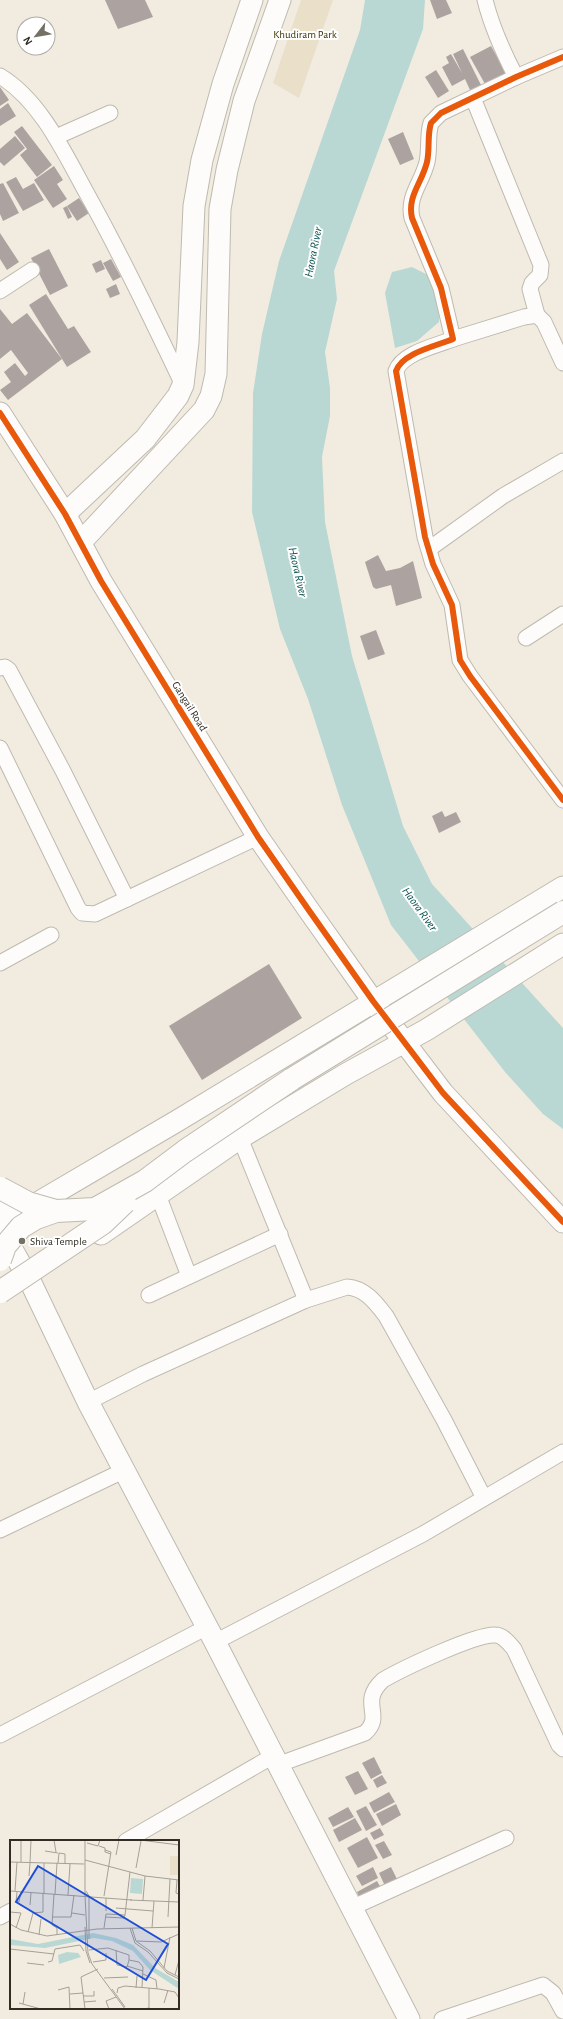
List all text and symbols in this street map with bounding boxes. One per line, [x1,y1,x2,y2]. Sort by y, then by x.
north arrow [16,16,56,56]
park label: Khudiram Park [273,29,337,40]
text: N [21,35,35,47]
water label: Haora River [302,225,324,278]
water label: Haora River [286,546,310,599]
street label: Gangail Road [170,679,209,733]
water label: Haora River [400,885,440,934]
marker: Shiva Temple [17,1236,27,1246]
place label: Shiva Temple [30,1236,87,1247]
inset map [10,1840,179,2009]

